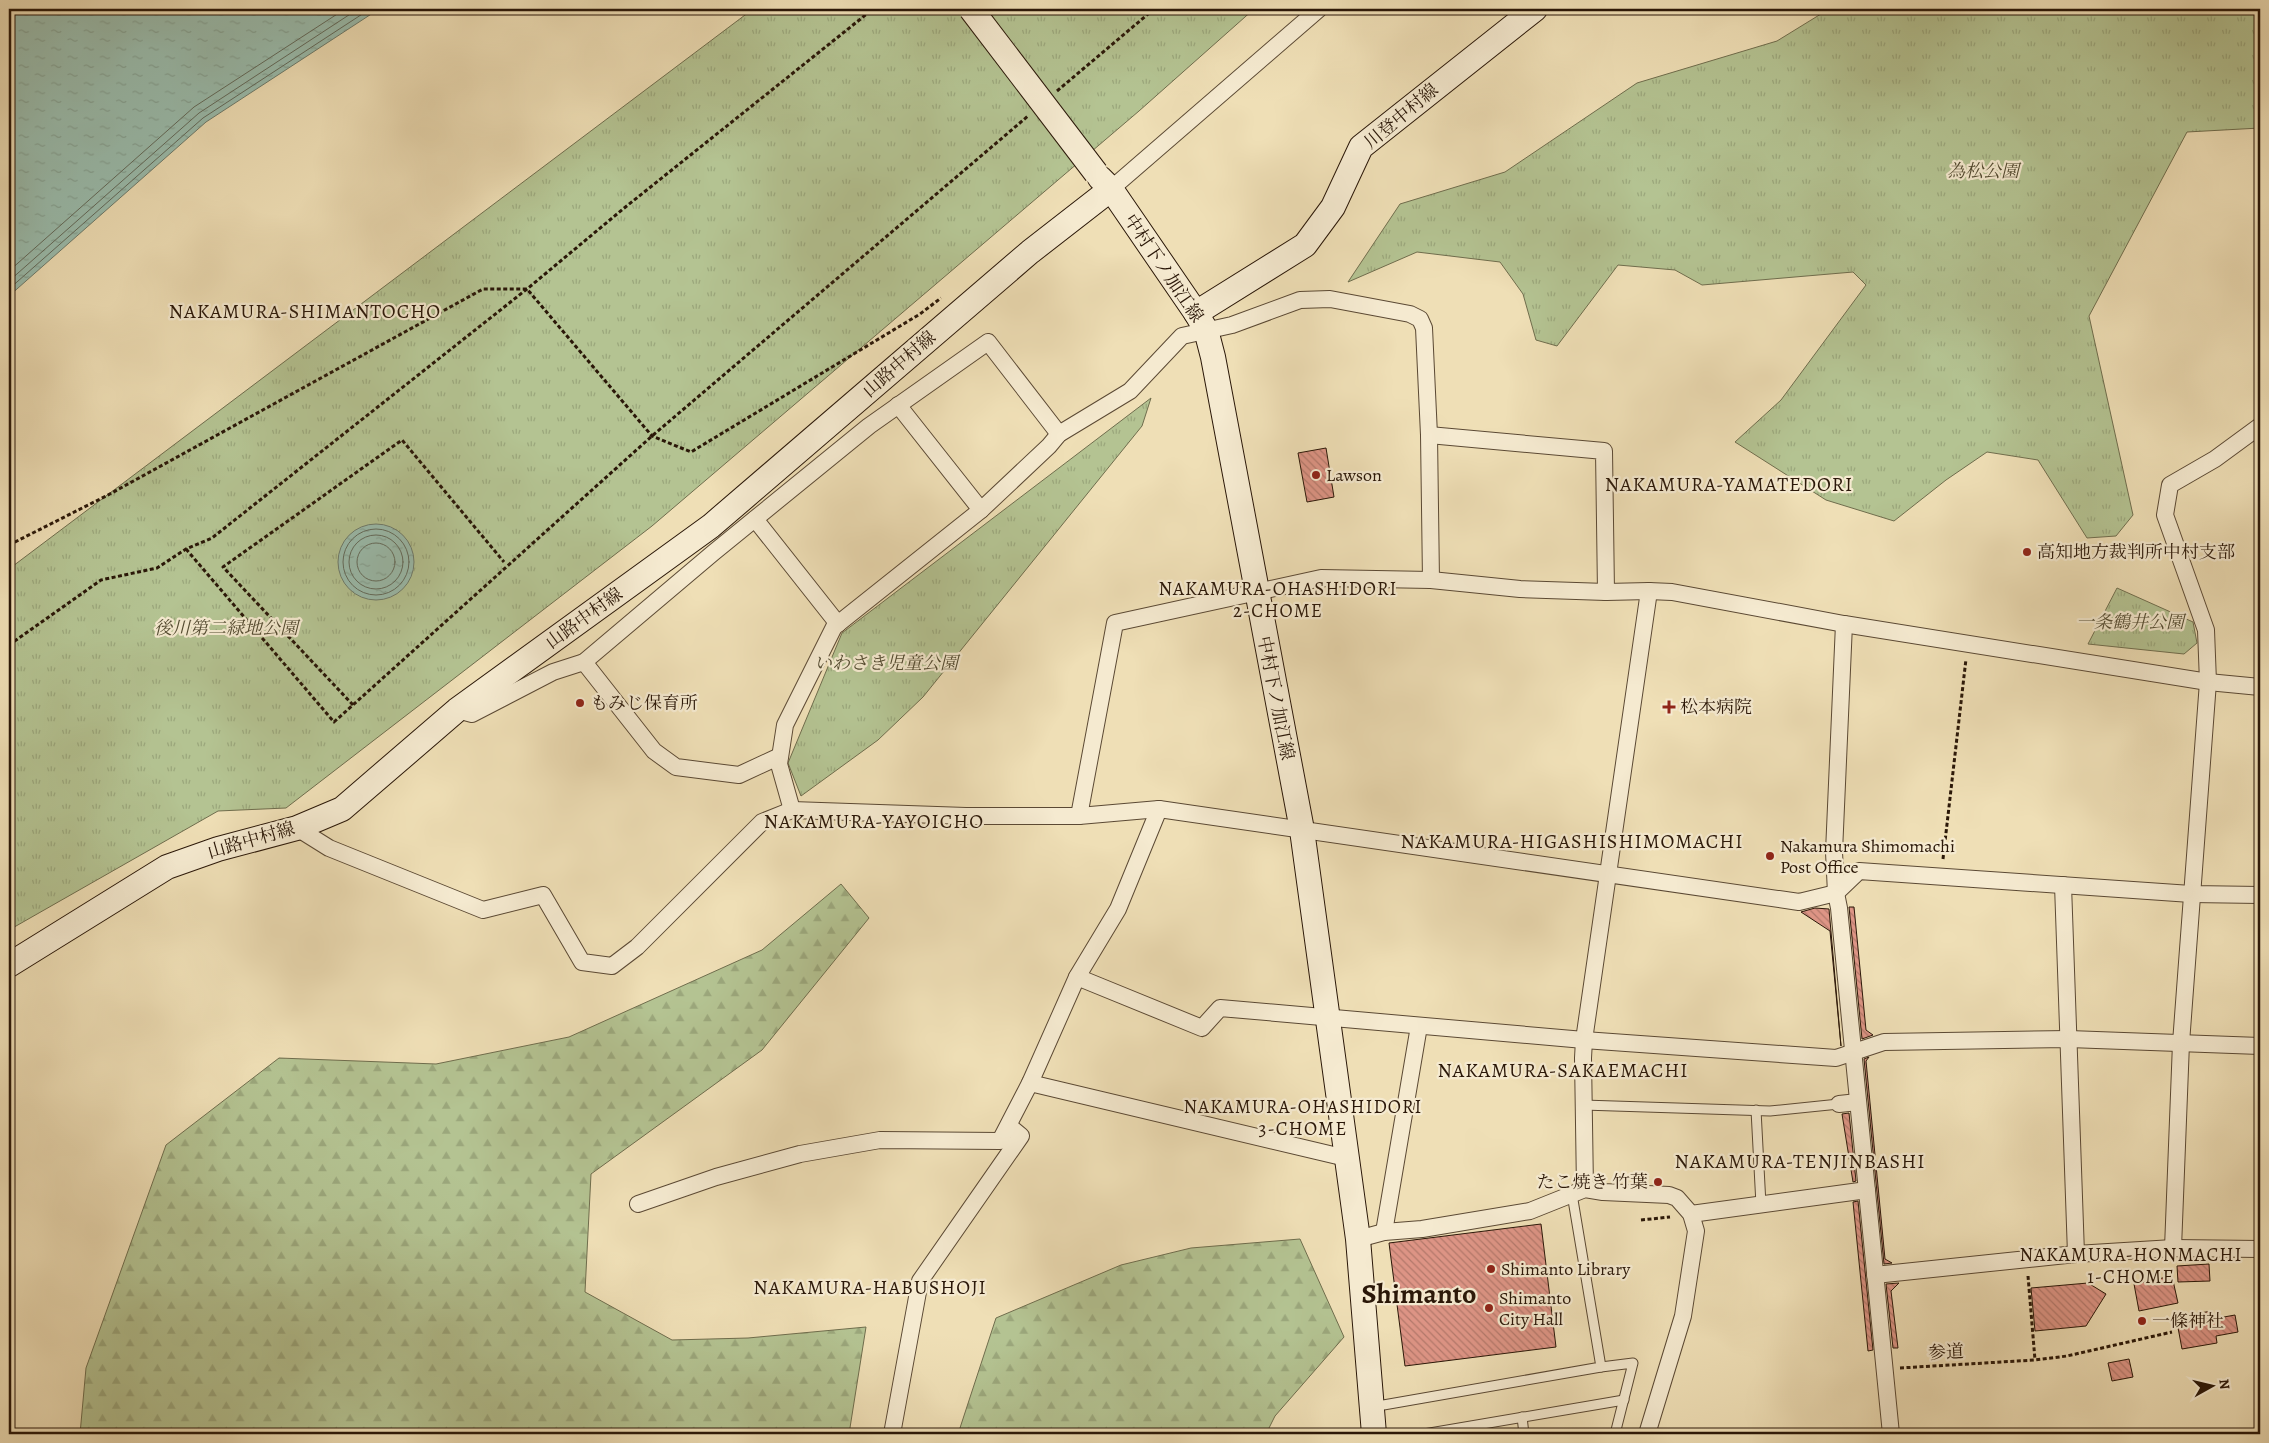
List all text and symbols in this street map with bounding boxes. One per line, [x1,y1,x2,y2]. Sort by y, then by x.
street label: 川登中村線 [1359,78,1443,154]
park label: 為松公園 [1947,159,2022,183]
street label: 中村下ノ加江線 [1119,209,1209,327]
district label: NAKAMURA-SHIMANTOCHO [169,298,441,325]
street label: 山路中村線 [857,325,941,403]
place label: Lawson [1326,463,1382,487]
marker: Lawson [1310,469,1322,481]
district label: NAKAMURA-YAMATEDORI [1605,471,1853,498]
place label: 高知地方裁判所中村支部 [2037,540,2235,564]
marker: 高知地方裁判所中村支部 [2021,546,2033,558]
district label: NAKAMURA-OHASHIDORI 2-CHOME [1159,576,1397,624]
street label: 山路中村線 [541,582,627,654]
park label: 一条鶴井公園 [2076,610,2187,634]
park label: 後川第二緑地公園 [154,616,301,640]
street label: 中村下ノ加江線 [1252,634,1300,762]
park label: いわさき児童公園 [814,651,961,675]
place label: もみじ保育所 [590,691,698,715]
place label: 松本病院 [1680,695,1752,719]
marker: もみじ保育所 [574,697,586,709]
marker: 松本病院 [1662,700,1676,714]
district label: NAKAMURA-YAYOICHO [764,808,984,835]
street label: 山路中村線 [204,816,298,864]
district label: NAKAMURA-HIGASHISHIMOMACHI [1400,828,1744,855]
place label: Nakamura Shimomachi Post Office [1780,834,1955,879]
marker: Nakamura Shimomachi Post Office [1764,850,1776,862]
district label: NAKAMURA-SAKAEMACHI [1437,1057,1689,1084]
district label: NAKAMURA-OHASHIDORI 3-CHOME [1184,1094,1422,1142]
district label: NAKAMURA-TENJINBASHI [1675,1148,1925,1175]
place label: たこ焼き 竹葉 [1536,1170,1648,1194]
marker: たこ焼き 竹葉 [1652,1176,1664,1188]
district label: NAKAMURA-HONMACHI 1-CHOME [2020,1242,2242,1290]
place label: Shimanto Library [1501,1257,1631,1281]
marker: Shimanto Library [1485,1263,1497,1275]
district label: NAKAMURA-HABUSHOJI [753,1274,987,1301]
district label: Shimanto [1362,1275,1476,1313]
place label: Shimanto City Hall [1499,1286,1571,1331]
marker: Shimanto City Hall [1483,1302,1495,1314]
place label: 一條神社 [2152,1309,2224,1333]
marker: 一條神社 [2136,1315,2148,1327]
street label: 参道 [1927,1339,1965,1365]
north arrow [2186,1360,2236,1410]
text: N [2214,1378,2234,1391]

